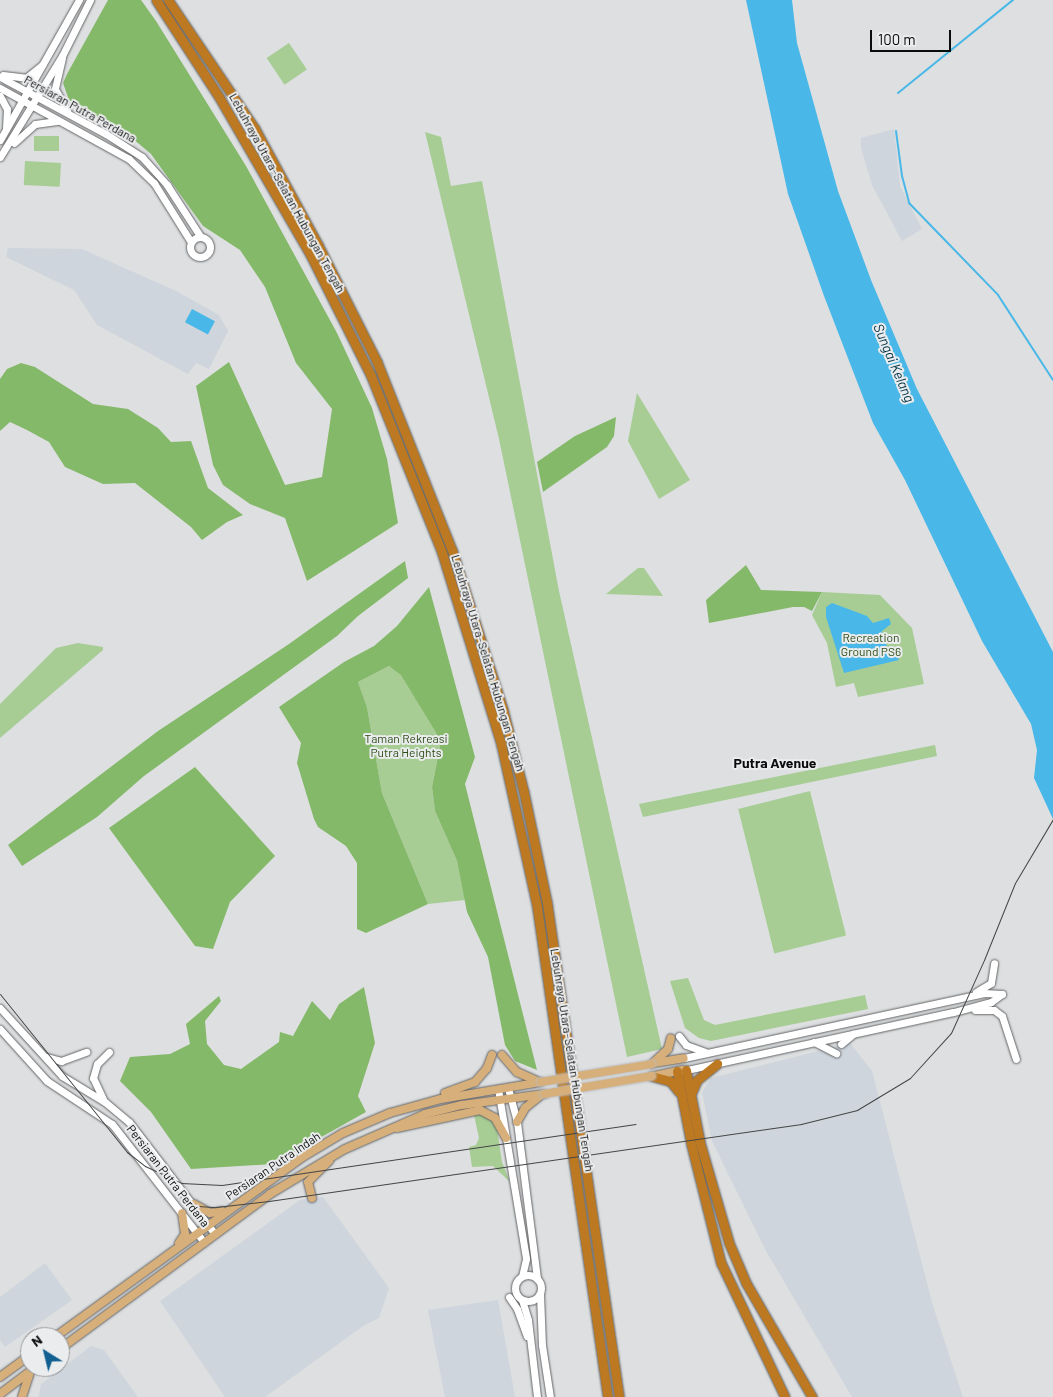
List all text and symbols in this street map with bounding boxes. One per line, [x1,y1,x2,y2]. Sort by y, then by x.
scale bar [873,20,954,52]
text: 100 m [878,30,916,48]
street label: Persiaran Putra Perdana [22,72,138,146]
street label: Lebuhraya Utara–Selatan Hubungan Tengah [226,91,348,295]
water label: Sungai Kelang [870,321,918,405]
street label: Lebuhraya Utara–Selatan Hubungan Tengah [448,553,528,773]
park label: Recreation Ground PS6 [841,631,901,659]
park label: Taman Rekreasi Putra Heights [364,732,448,760]
district label: Putra Avenue [734,755,816,771]
street label: Lebuhraya Utara–Selatan Hubungan Tengah [547,947,597,1173]
street label: Persiaran Putra Perdana [124,1122,212,1230]
street label: Persiaran Putra Indah [223,1129,323,1203]
north arrow [20,1327,70,1377]
text: N [28,1331,45,1350]

